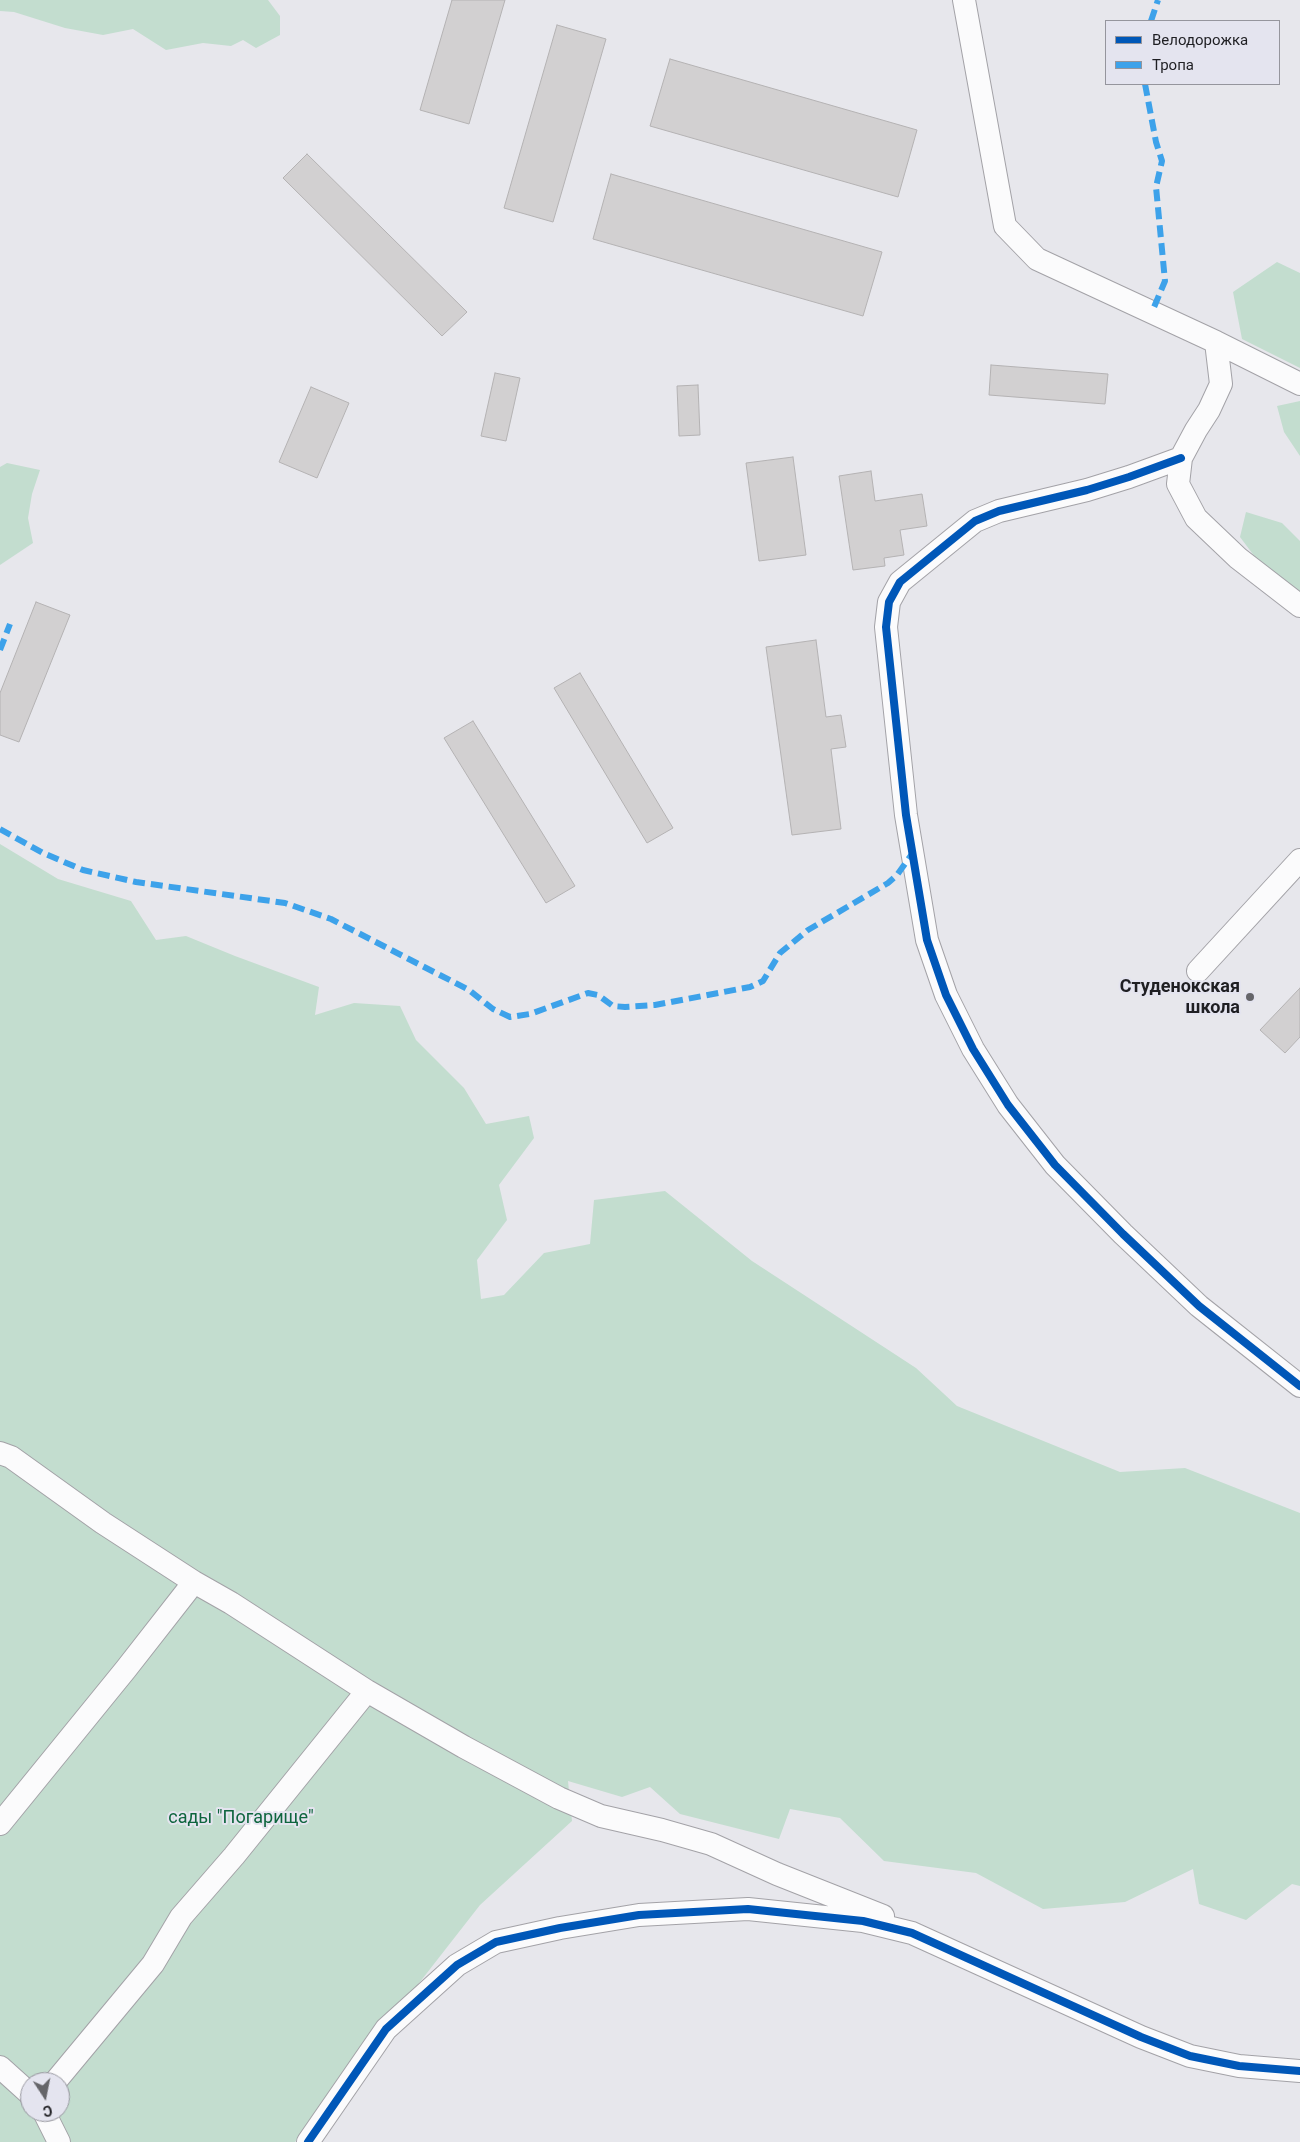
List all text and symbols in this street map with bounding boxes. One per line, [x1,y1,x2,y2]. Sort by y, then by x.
legend [1105,20,1280,85]
text: Велодорожка [1152,31,1248,49]
text: Тропа [1152,56,1194,74]
place label: Студенокская школа [1120,976,1240,1019]
marker: Студенокская школа [1244,991,1256,1003]
park label: сады "Погарище" [168,1807,314,1829]
north arrow [20,2072,70,2122]
text: С [42,2102,54,2119]

